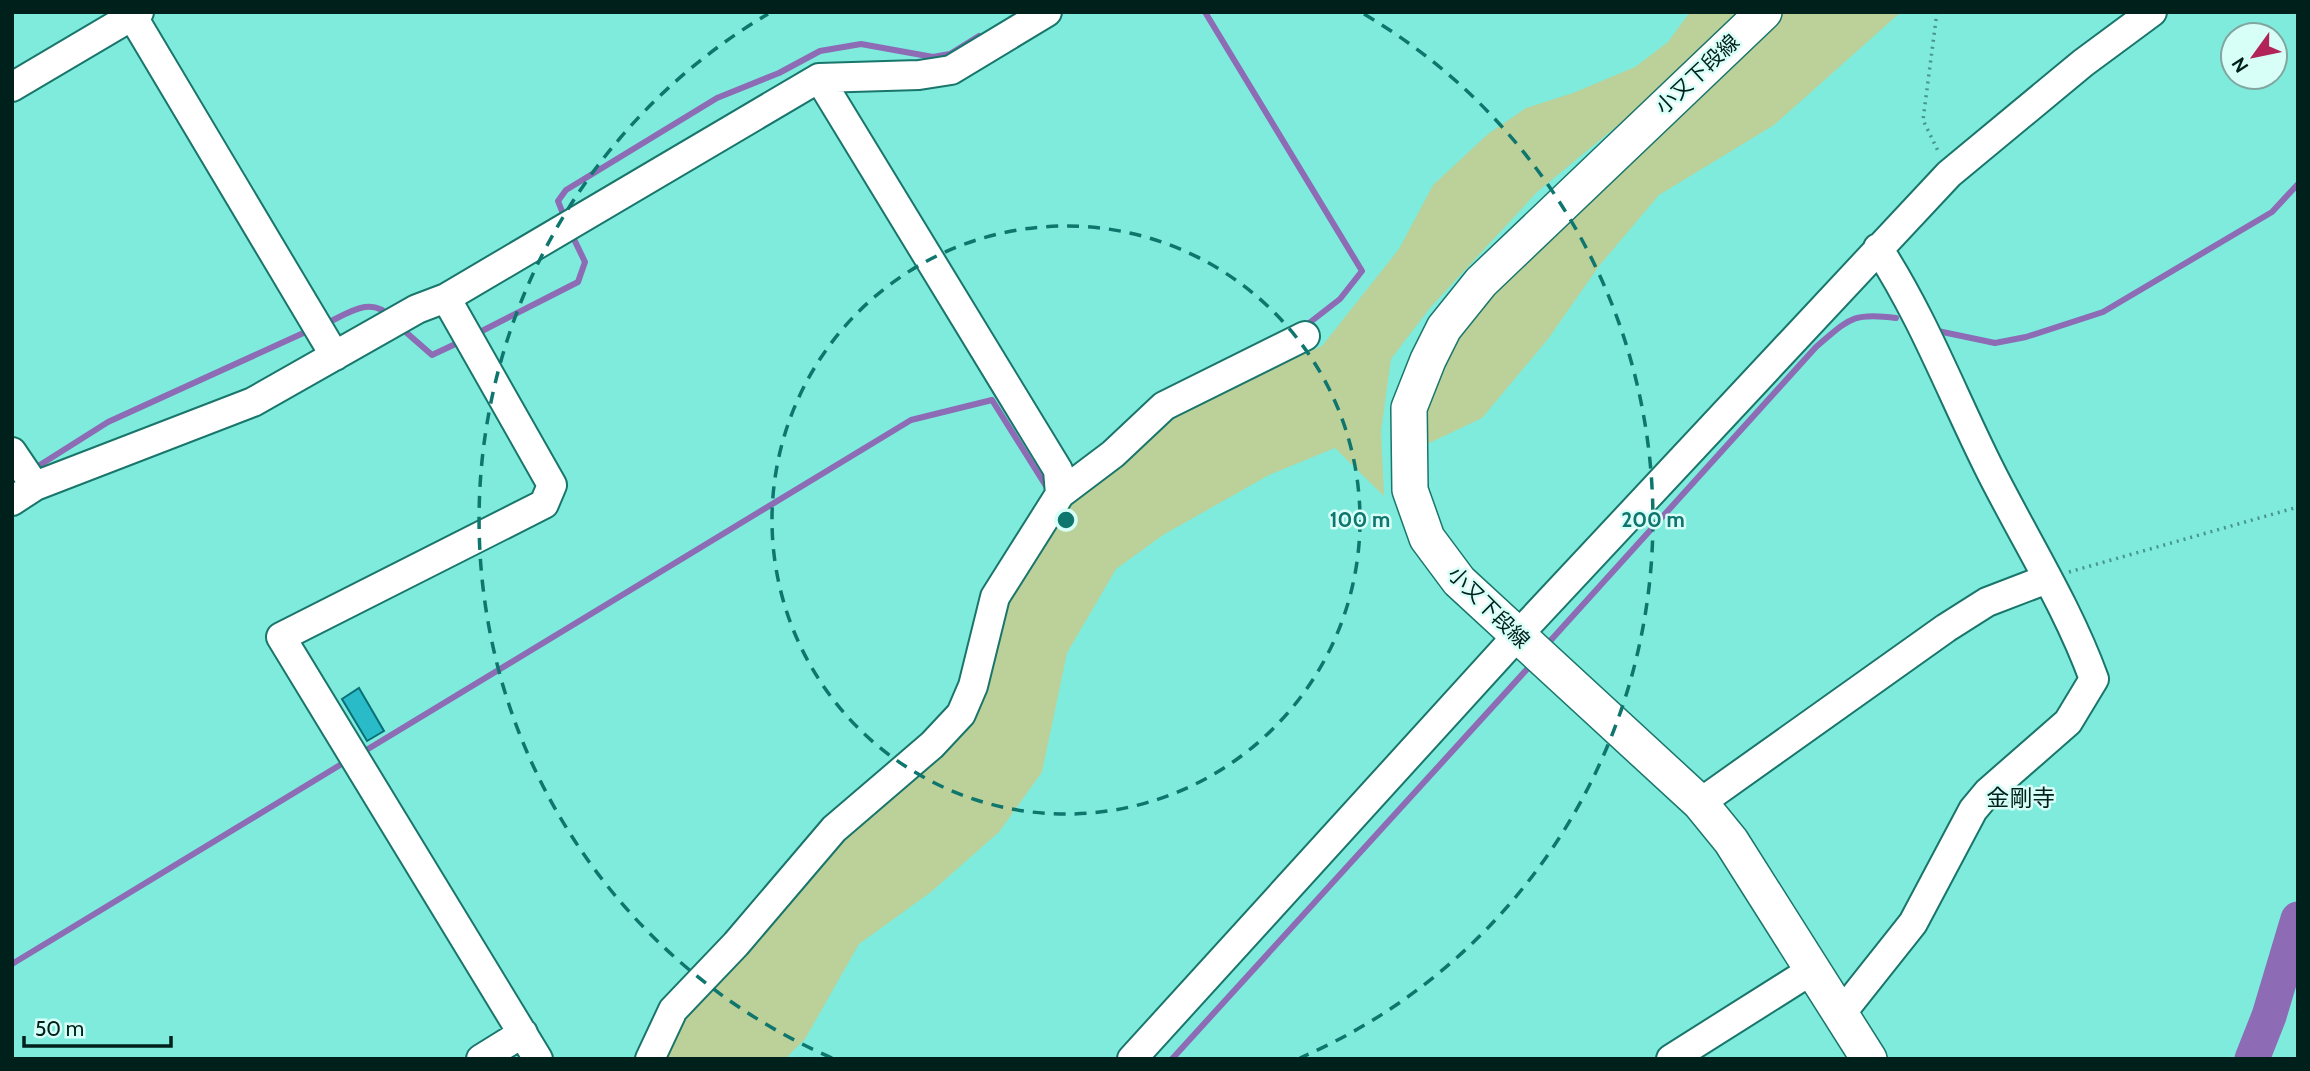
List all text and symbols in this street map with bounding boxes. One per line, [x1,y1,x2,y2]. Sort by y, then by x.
north arrow [2219,21,2289,91]
street label: 小又下段線 [1650,29,1744,119]
text: N [2227,53,2253,77]
text: 100 m [1330,507,1390,532]
text: 200 m [1621,507,1685,532]
centre of rings [1054,508,1078,532]
street label: 小又下段線 [1443,561,1535,653]
district label: 金剛寺 [1987,784,2056,812]
scale bar [24,1004,172,1048]
text: 50 m [35,1016,84,1041]

